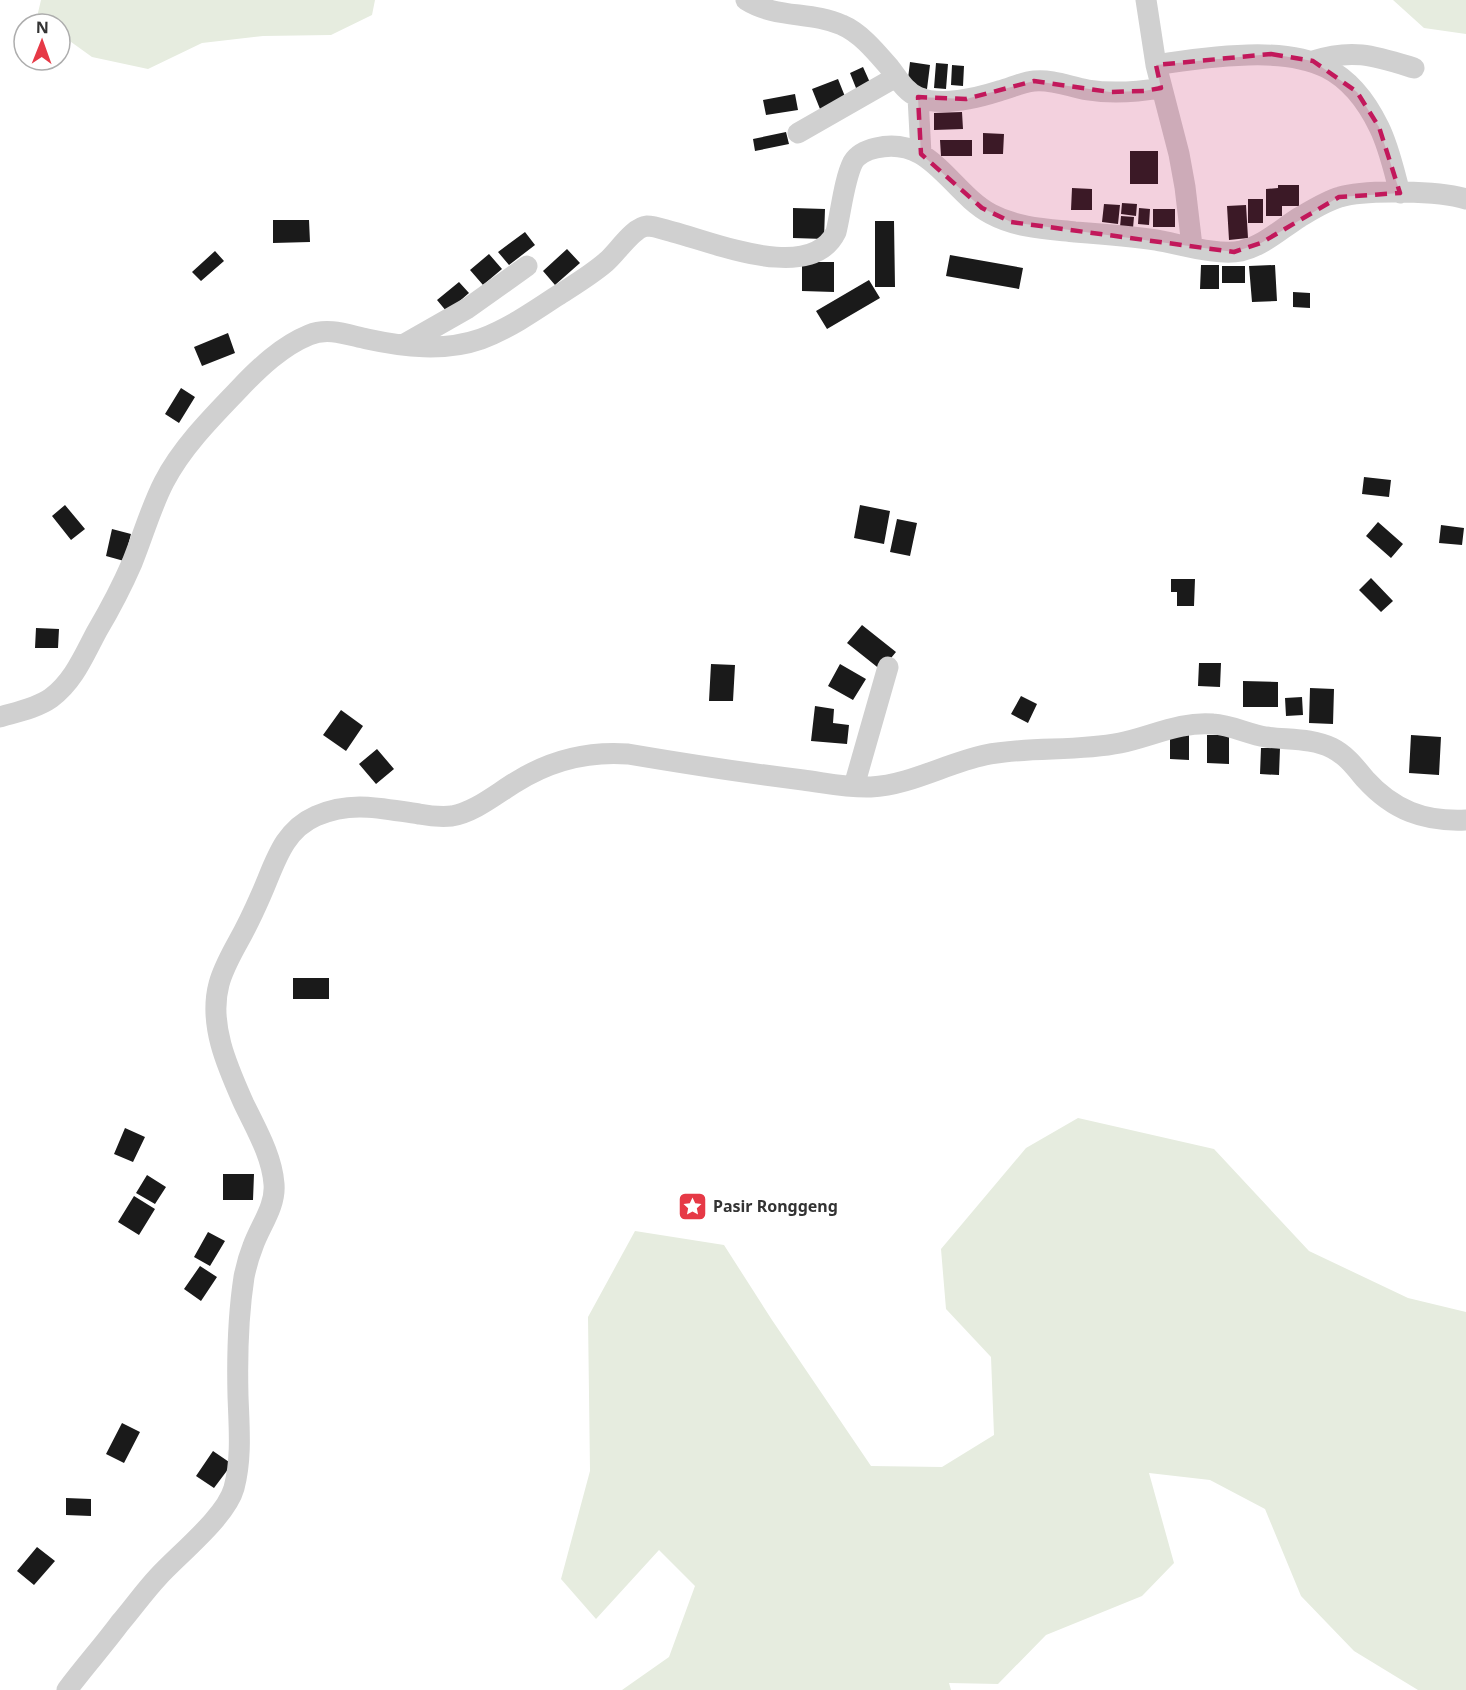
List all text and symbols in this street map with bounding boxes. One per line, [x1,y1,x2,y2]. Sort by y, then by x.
north arrow [12,12,72,72]
text: N [36,16,49,38]
place icon: Pasir Ronggeng [676,1190,708,1222]
place label: Pasir Ronggeng [713,1195,838,1217]

